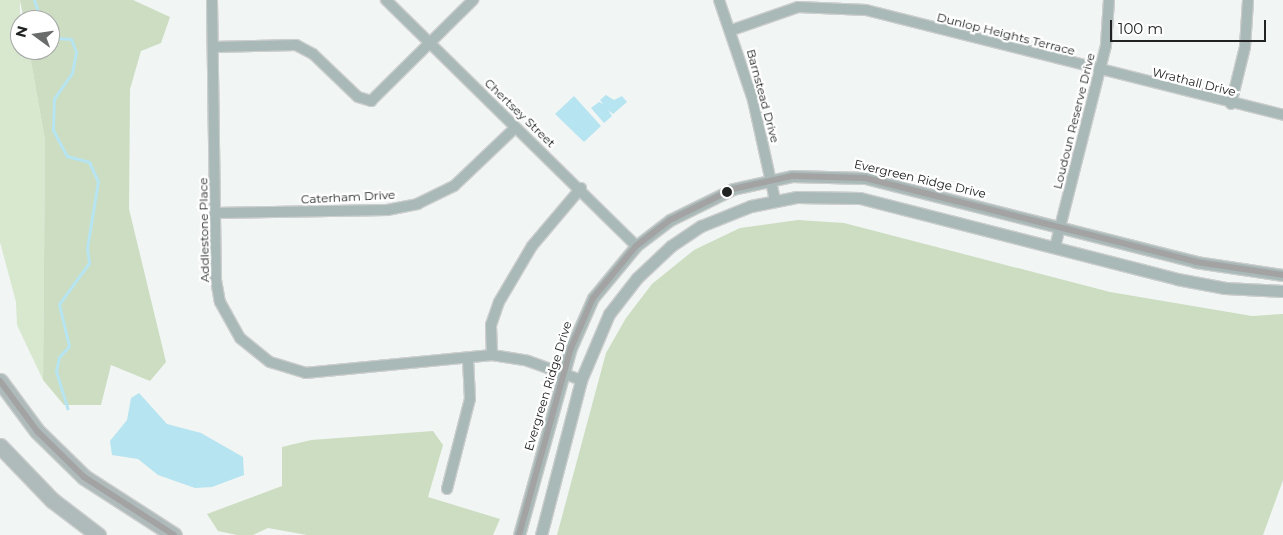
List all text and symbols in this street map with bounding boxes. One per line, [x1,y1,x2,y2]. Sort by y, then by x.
north arrow [10,10,60,60]
street label: Dunlop Heights Terrace [935,10,1077,58]
scale bar [1113,10,1269,42]
text: 100 m [1118,19,1163,38]
text: N [11,24,32,39]
street label: Barnstead Drive [744,48,782,144]
street label: Loudoun Reserve Drive [1050,51,1098,191]
street label: Wrathall Drive [1151,65,1237,99]
street label: Chertsey Street [482,76,558,150]
street label: Evergreen Ridge Drive [853,157,987,201]
street label: Addlestone Place [196,178,212,282]
street label: Caterham Drive [300,187,396,207]
unlabelled marker [722,187,732,197]
street label: Evergreen Ridge Drive [521,319,575,453]

